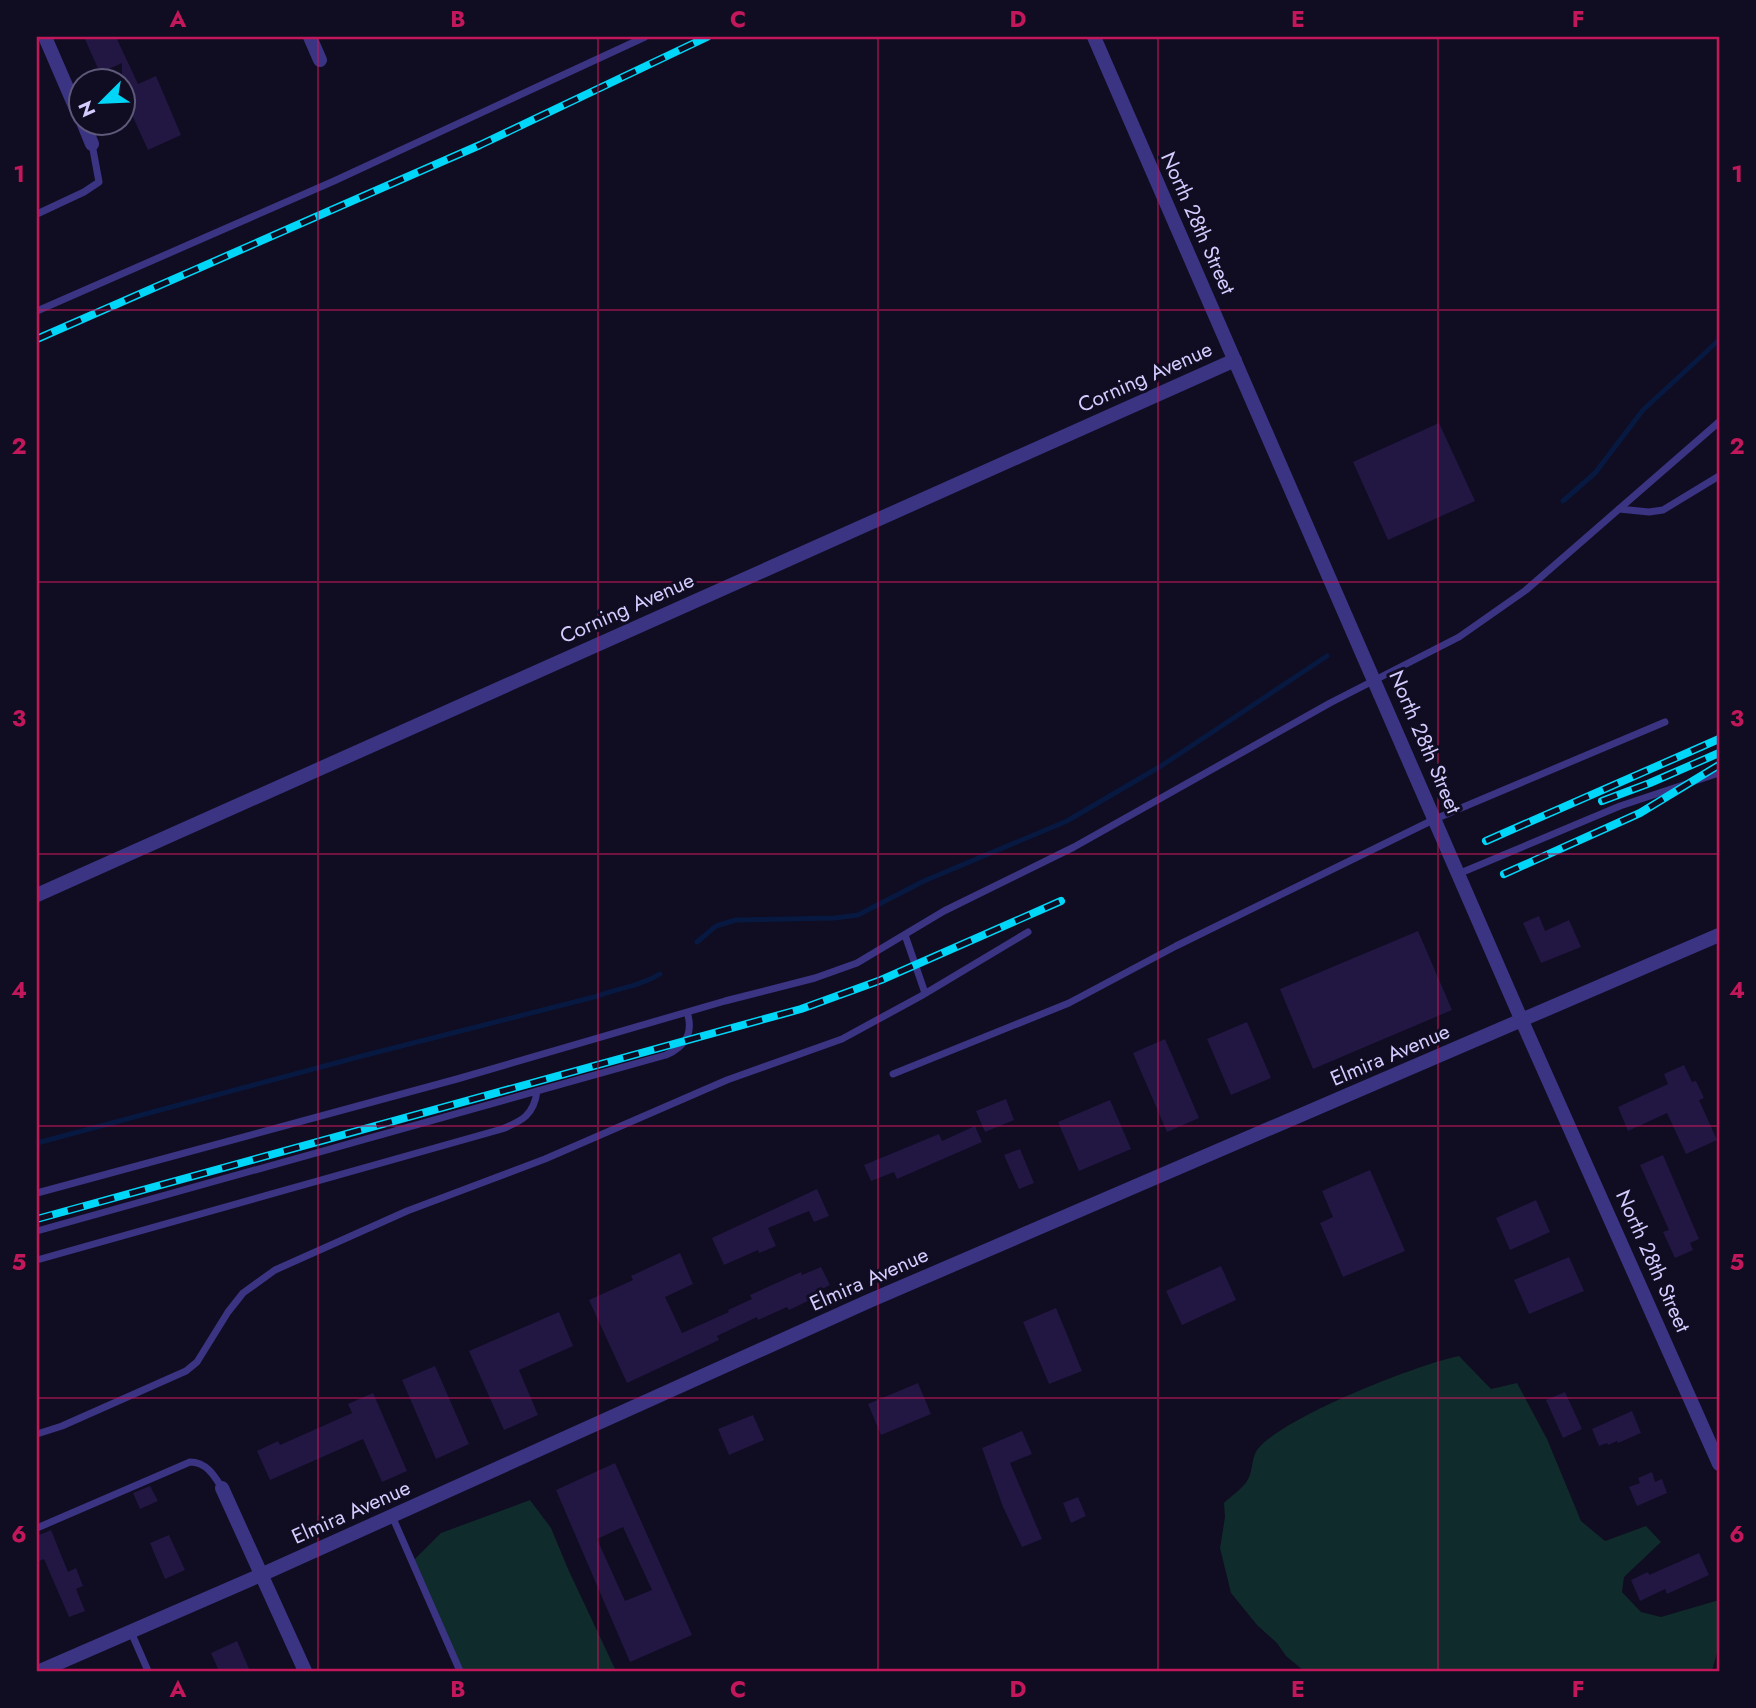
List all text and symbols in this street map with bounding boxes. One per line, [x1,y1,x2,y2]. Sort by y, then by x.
text: A [169,2,187,36]
text: B [450,2,466,36]
text: C [730,2,746,36]
text: D [1010,2,1027,36]
text: E [1291,2,1305,36]
text: F [1572,2,1584,36]
north arrow [66,66,136,136]
text: N [72,96,102,121]
street label: North 28th Street [1153,147,1243,299]
text: 1 [13,157,25,191]
text: 1 [1731,157,1743,191]
street label: Corning Avenue [1073,334,1217,420]
text: 2 [11,429,27,463]
text: 2 [1729,429,1745,463]
street label: Corning Avenue [555,565,699,651]
street label: North 28th Street [1381,666,1469,818]
text: 3 [12,701,26,735]
text: 3 [1730,701,1744,735]
text: 4 [11,973,27,1007]
text: 4 [1729,973,1745,1007]
street label: Elmira Avenue [1326,1016,1455,1094]
street label: North 28th Street [1608,1185,1698,1337]
street label: Elmira Avenue [805,1239,933,1319]
text: 5 [12,1245,26,1279]
text: 5 [1730,1245,1744,1279]
street label: Elmira Avenue [287,1472,415,1552]
text: 6 [11,1517,27,1551]
text: 6 [1729,1517,1745,1551]
text: A [169,1672,187,1706]
text: B [450,1672,466,1706]
text: C [730,1672,746,1706]
text: D [1010,1672,1027,1706]
text: E [1291,1672,1305,1706]
text: F [1572,1672,1584,1706]

